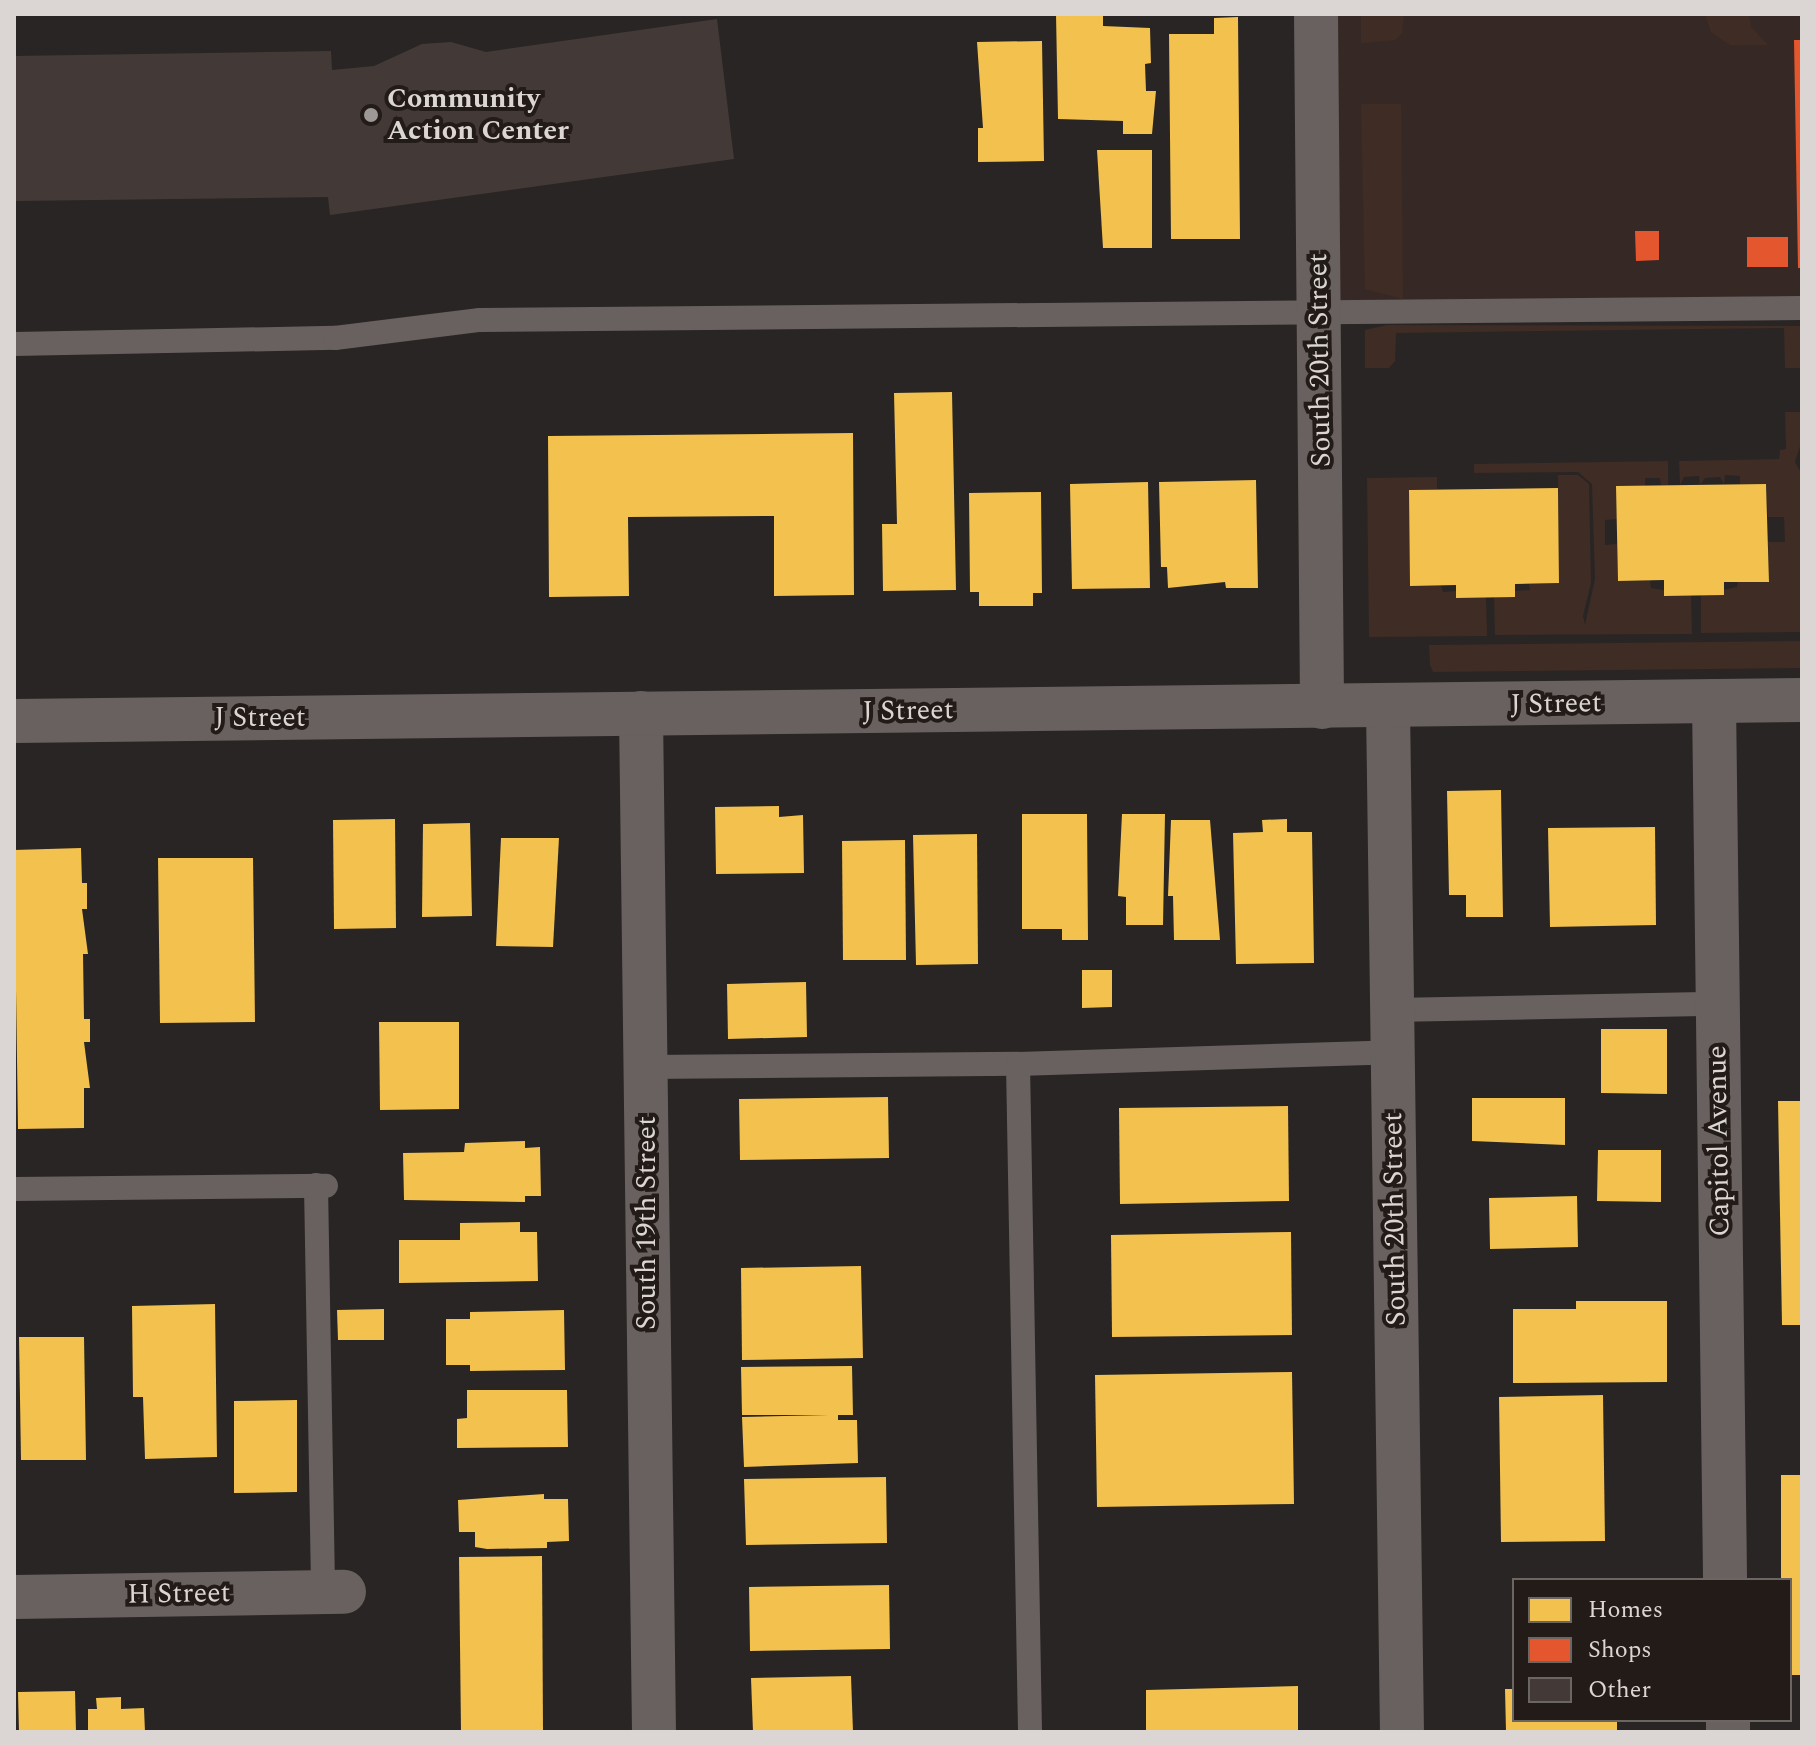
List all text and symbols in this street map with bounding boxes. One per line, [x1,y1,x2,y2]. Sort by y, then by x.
place label: Community Action Center [387,82,569,148]
marker: Community Action Center [362,106,380,124]
street label: South 20th Street [1301,253,1339,467]
street label: J Street [1510,686,1602,722]
street label: J Street [862,693,954,729]
street label: J Street [214,701,306,735]
street label: Capitol Avenue [1701,1045,1737,1237]
street label: South 20th Street [1376,1112,1414,1326]
street label: South 19th Street [630,1116,664,1330]
street label: H Street [127,1576,231,1612]
legend [1512,1578,1792,1722]
text: Homes [1588,1592,1663,1628]
text: Shops [1588,1632,1652,1668]
text: Other [1588,1672,1651,1708]

